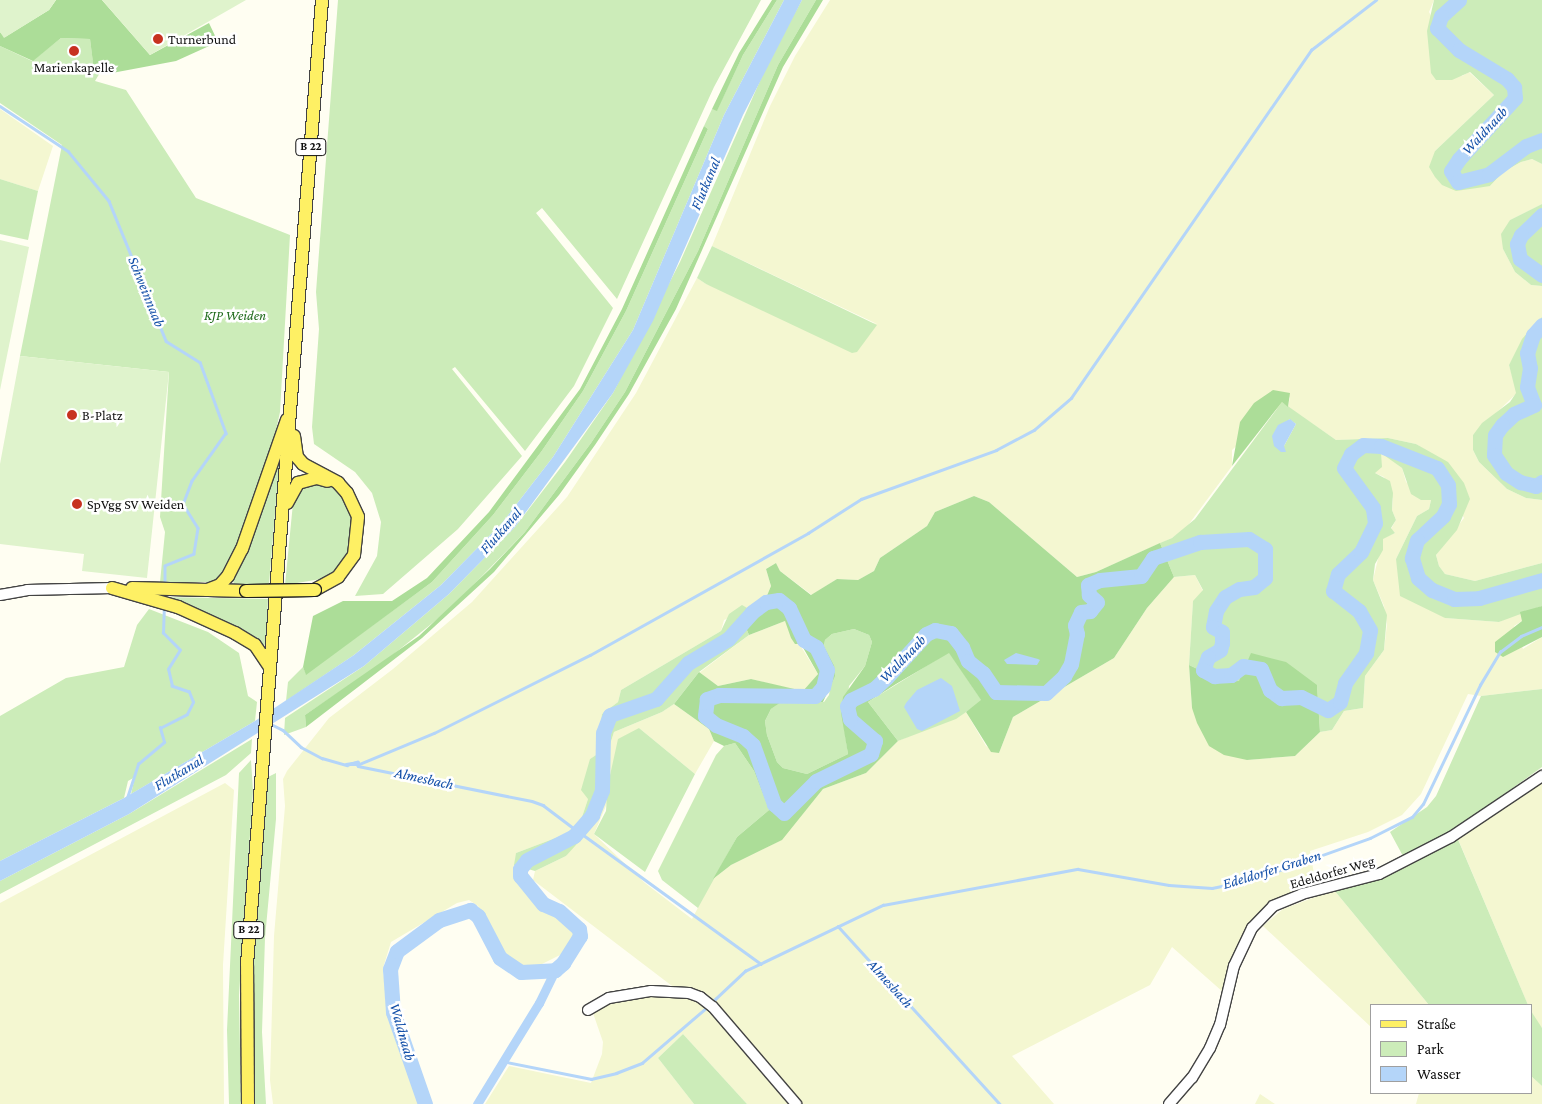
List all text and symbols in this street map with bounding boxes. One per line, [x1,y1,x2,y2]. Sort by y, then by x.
place label: Turnerbund [168,31,236,47]
marker: Turnerbund [152,33,164,45]
marker: Marienkapelle [68,45,80,57]
place label: Marienkapelle [34,59,114,75]
water label: Waldnaab [1458,103,1512,159]
road number: B 22 [295,138,327,156]
water label: Flutkanal [687,155,725,213]
water label: Schweinnaab [124,254,168,330]
park label: KJP Weiden [204,307,266,323]
place label: B-Platz [82,407,123,423]
marker: B-Platz [66,409,78,421]
place label: SpVgg SV Weiden [87,496,184,512]
marker: SpVgg SV Weiden [71,498,83,510]
water label: Flutkanal [476,504,526,558]
water label: Waldnaab [876,631,930,687]
water label: Flutkanal [151,751,207,795]
water label: Almesbach [393,764,455,794]
water label: Edeldorfer Graben [1221,846,1323,894]
street label: Edeldorfer Weg [1288,852,1376,892]
road number: B 22 [233,920,265,940]
water label: Almesbach [863,956,917,1012]
water label: Waldnaab [385,1001,419,1063]
legend [1370,1004,1532,1094]
text: Straße [1417,1016,1456,1032]
text: Park [1417,1041,1444,1057]
text: Wasser [1417,1066,1461,1082]

